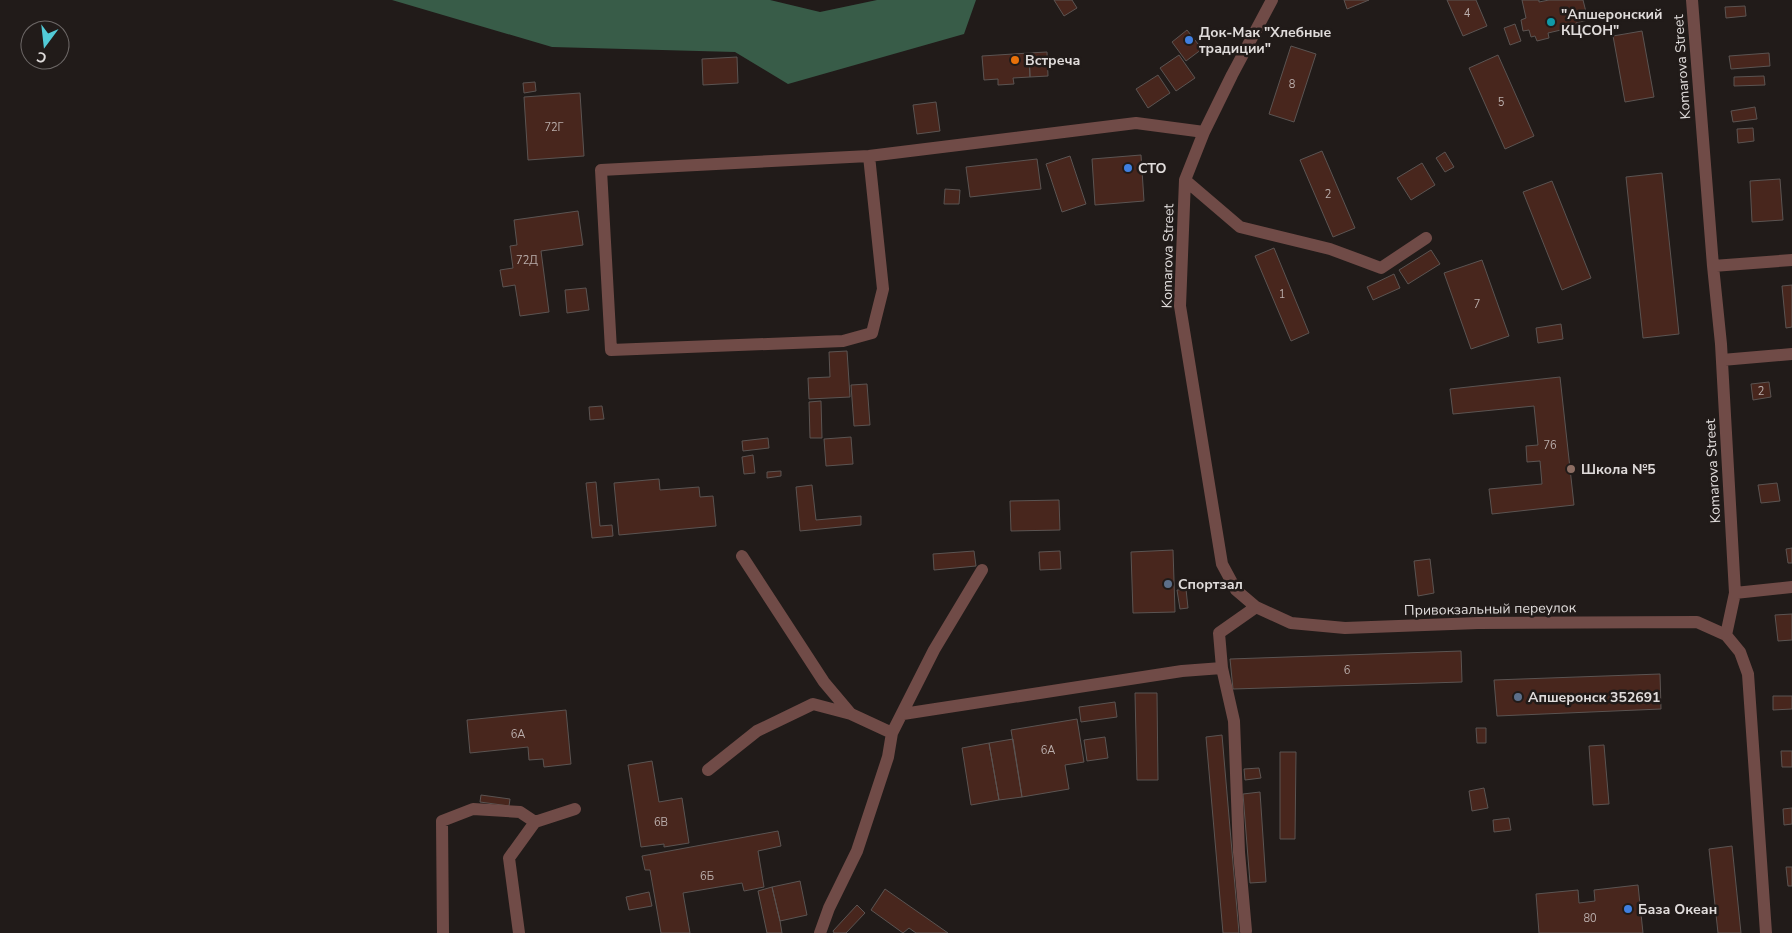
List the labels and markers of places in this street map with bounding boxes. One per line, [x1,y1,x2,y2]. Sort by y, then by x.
place label: "Апшеронский КЦСОН" [1561,5,1663,40]
marker: "Апшеронский КЦСОН" [1545,16,1557,28]
place label: Док-Мак "Хлебные традиции" [1199,23,1331,58]
marker: Док-Мак "Хлебные традиции" [1183,34,1195,46]
place label: Встреча [1025,51,1080,70]
marker: Встреча [1009,54,1021,66]
place label: СТО [1138,159,1167,178]
marker: СТО [1122,162,1134,174]
place label: Школа №5 [1581,460,1656,479]
marker: Школа №5 [1565,463,1577,475]
place label: Спортзал [1178,575,1243,594]
marker: Спортзал [1162,578,1174,590]
place label: Апшеронск 352691 [1528,688,1661,707]
marker: Апшеронск 352691 [1512,691,1524,703]
place label: База Океан [1638,900,1717,919]
marker: База Океан [1622,903,1634,915]

